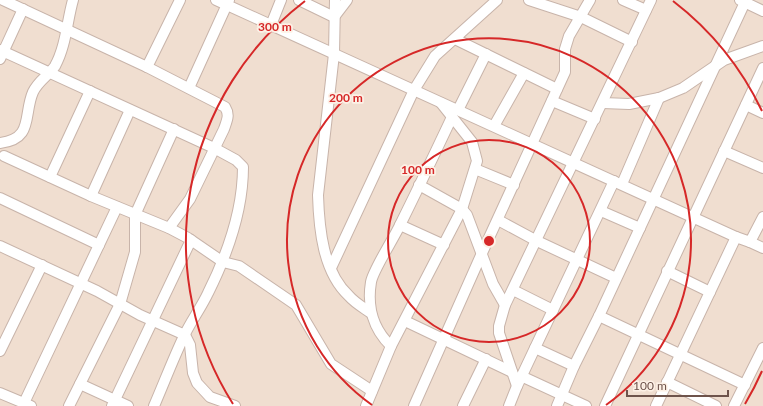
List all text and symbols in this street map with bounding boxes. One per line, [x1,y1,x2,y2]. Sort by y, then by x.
text: 300 m [258,19,292,34]
text: 200 m [329,90,363,105]
text: 100 m [401,162,435,177]
centre of rings [482,234,496,248]
scale bar [627,372,728,398]
text: 100 m [633,378,667,393]

